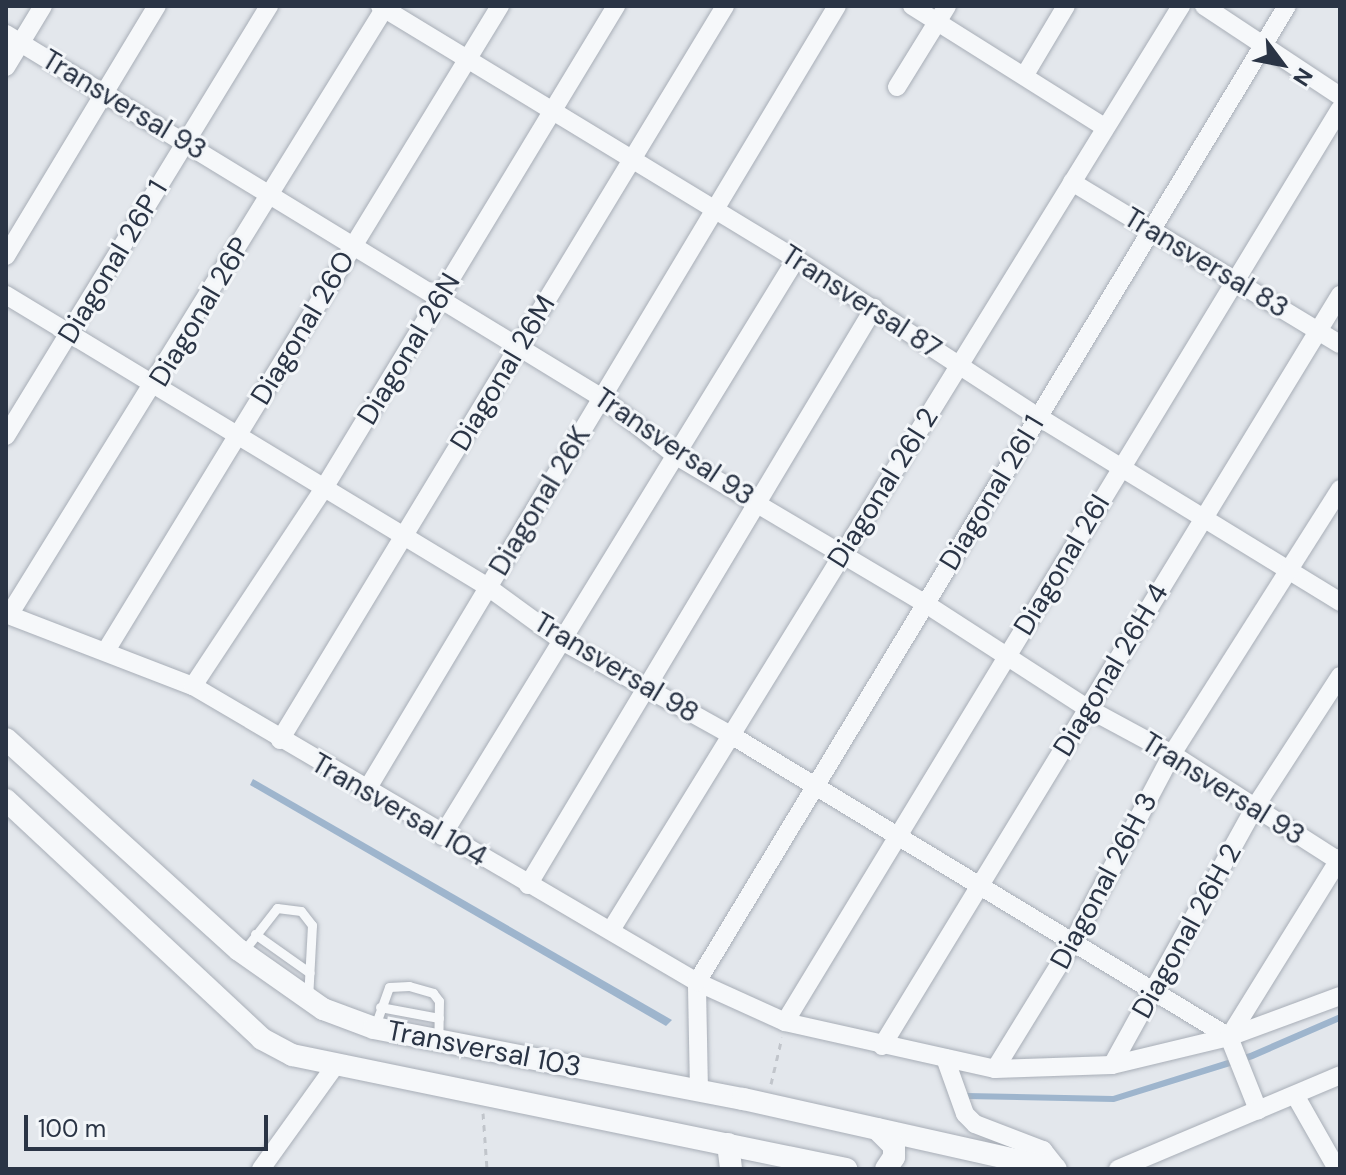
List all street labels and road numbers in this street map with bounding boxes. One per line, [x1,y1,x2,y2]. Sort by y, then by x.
street label: Transversal 93 [36,43,212,167]
street label: Diagonal 26P 1 [51,174,175,350]
street label: Transversal 83 [1118,201,1294,325]
street label: Diagonal 26P [142,231,258,393]
street label: Transversal 87 [775,238,947,366]
street label: Diagonal 26O [244,245,362,411]
street label: Diagonal 26N [351,267,467,431]
street label: Diagonal 26M [443,289,563,457]
street label: Transversal 93 [587,381,761,513]
street label: Diagonal 26I 2 [821,402,945,574]
street label: Diagonal 26I 1 [933,410,1051,576]
street label: Diagonal 26K [482,420,598,582]
street label: Diagonal 26I [1007,489,1117,641]
street label: Diagonal 26H 4 [1046,578,1176,762]
street label: Transversal 98 [527,606,705,730]
street label: Transversal 93 [1135,725,1311,853]
street label: Transversal 104 [305,746,493,874]
street label: Diagonal 26H 3 [1043,787,1165,975]
street label: Diagonal 26H 2 [1125,838,1249,1024]
street label: Transversal 103 [384,1014,584,1084]

